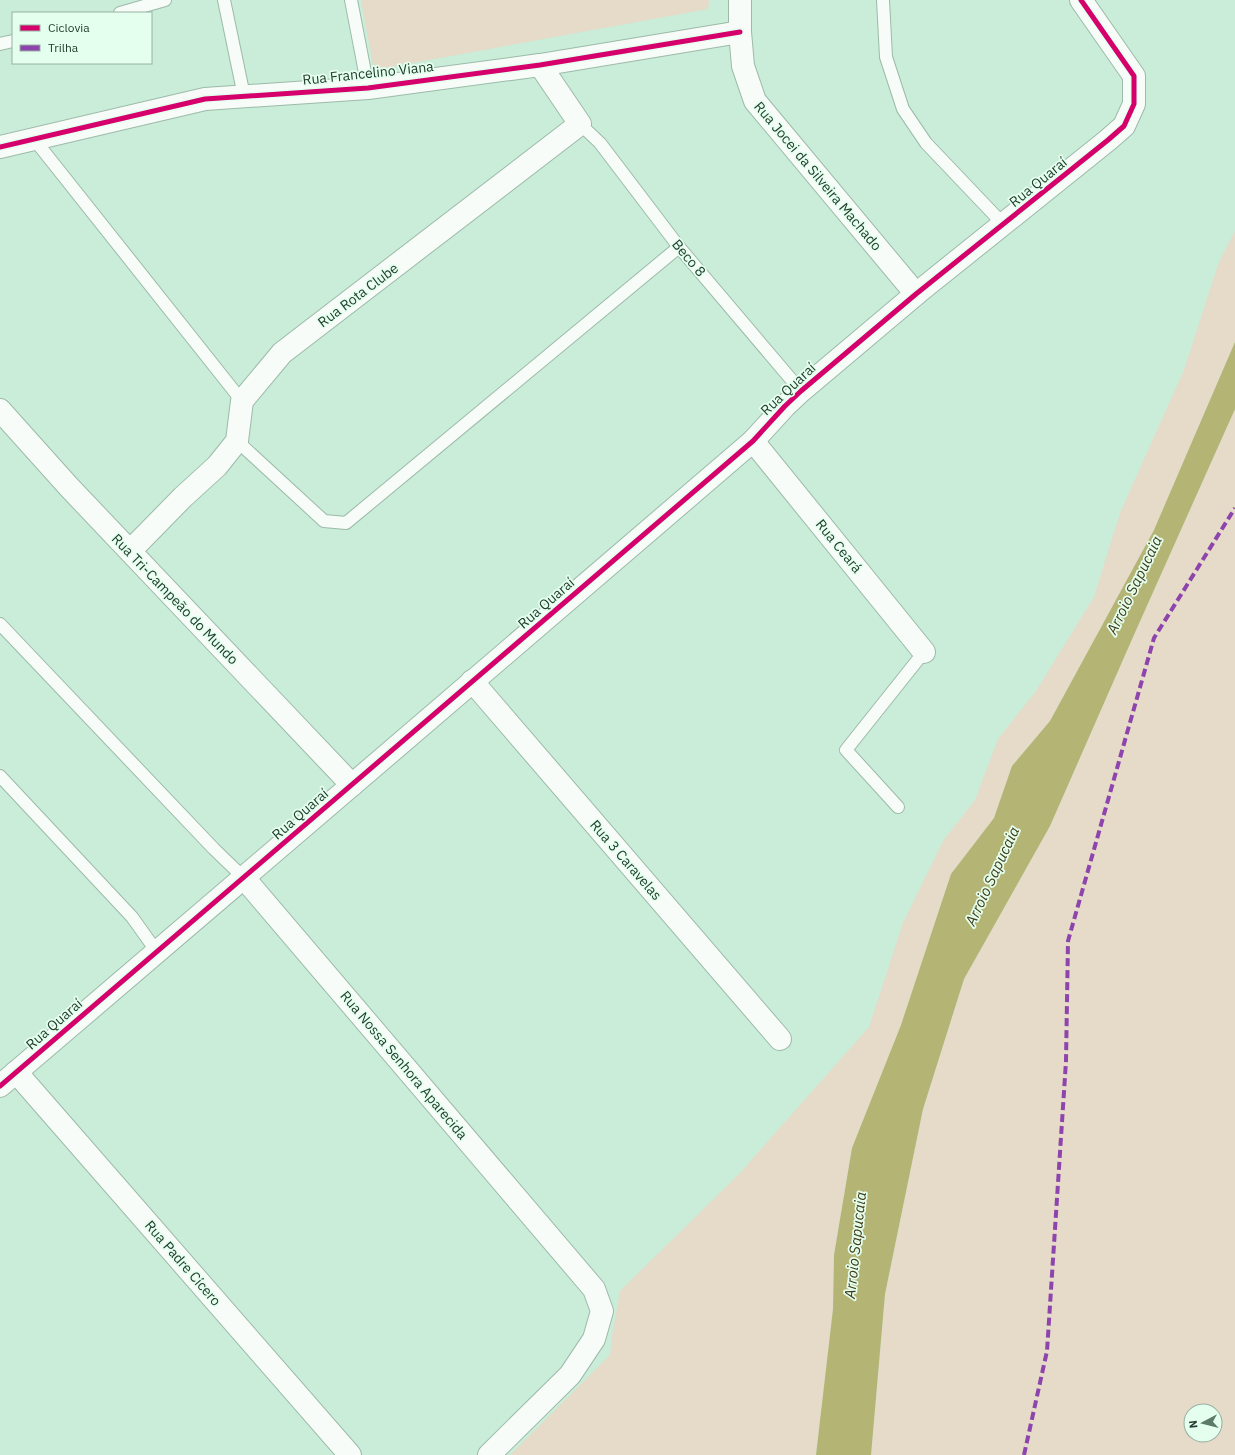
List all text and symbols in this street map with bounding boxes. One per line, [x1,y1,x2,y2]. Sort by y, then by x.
legend [12,12,152,64]
text: Ciclovia [48,20,90,35]
text: Trilha [48,40,79,55]
street label: Rua Francelino Viana [302,57,435,89]
street label: Rua Jocei da Silveira Machado [750,98,886,254]
street label: Rua Quaraí [1005,153,1071,211]
street label: Beco 8 [668,236,710,280]
street label: Rua Rota Clube [314,259,402,331]
street label: Rua Quaraí [757,359,820,419]
street label: Rua Ceará [812,515,866,577]
street label: Rua Tri-Campeão do Mundo [108,530,242,668]
water label: Arroio Sapucaia [1102,532,1166,638]
street label: Rua Quaraí [514,573,578,632]
street label: Rua Quaraí [268,784,332,843]
street label: Rua 3 Caravelas [586,816,666,904]
water label: Arroio Sapucaia [960,823,1023,930]
street label: Rua Nossa Senhora Aparecida [336,987,472,1143]
street label: Rua Quaraí [22,994,86,1053]
water label: Arroio Sapucaia [840,1190,870,1300]
street label: Rua Padre Cícero [141,1217,225,1310]
north arrow [1183,1403,1223,1443]
text: N [1186,1419,1201,1429]

